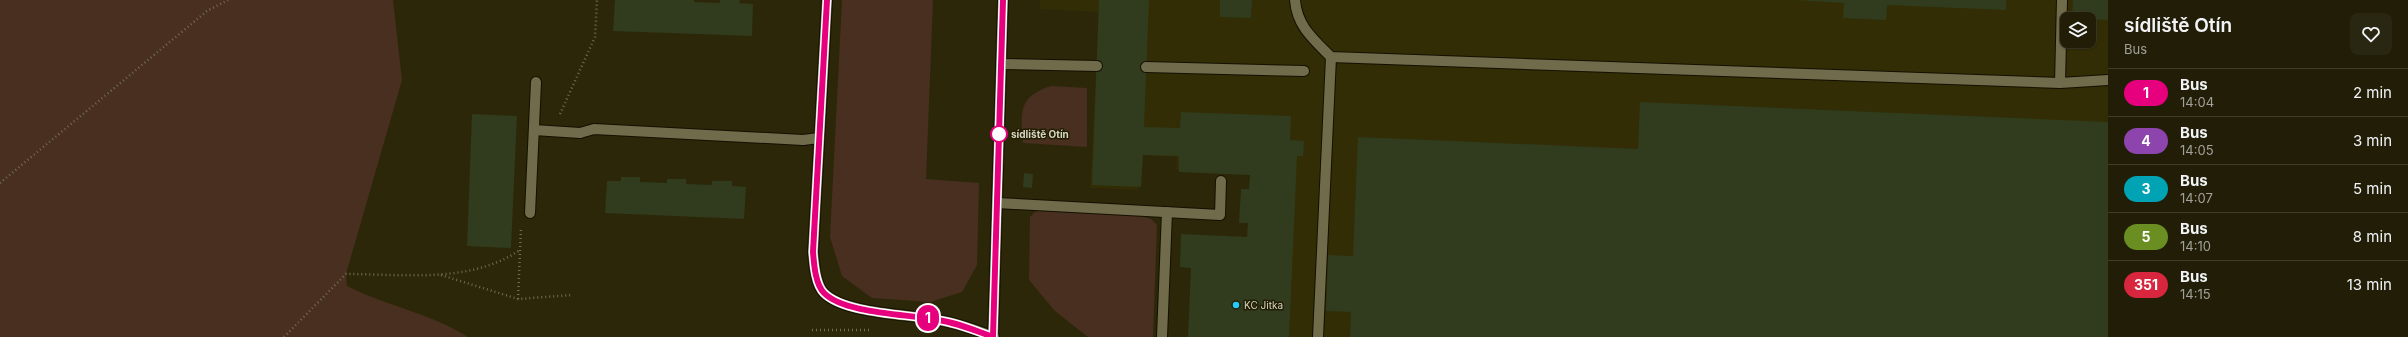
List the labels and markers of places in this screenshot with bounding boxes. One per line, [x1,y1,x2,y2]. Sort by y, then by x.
marker: sídliště Otín [990,125,1008,143]
place label: sídliště Otín [1011,128,1069,140]
place label: KC Jitka [1244,299,1283,311]
marker: KC Jitka [1231,300,1241,310]

